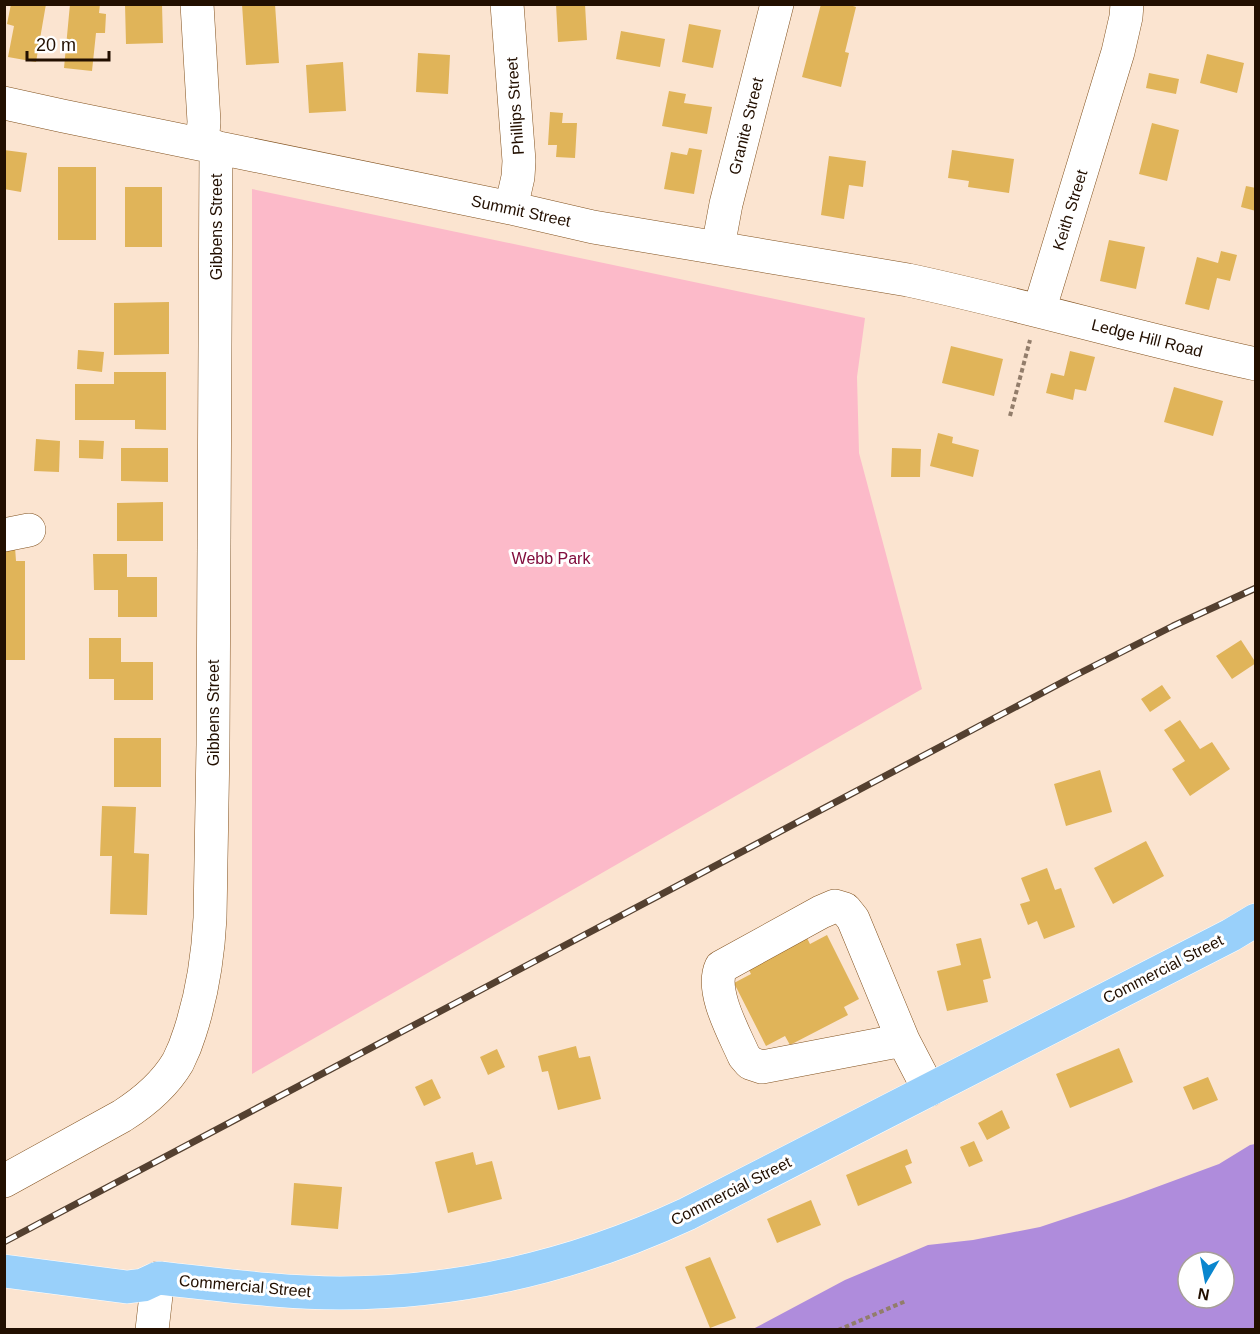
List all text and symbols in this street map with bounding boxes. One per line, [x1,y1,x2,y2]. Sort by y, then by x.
scale bar [27,24,110,62]
text: 20 m [36,35,76,55]
street label: Phillips Street [503,56,527,155]
street label: Granite Street [726,75,766,176]
street label: Keith Street [1050,167,1091,252]
street label: Gibbens Street [208,173,225,280]
street label: Summit Street [470,192,573,230]
street label: Ledge Hill Road [1090,316,1204,360]
park label: Webb Park [512,550,591,567]
street label: Gibbens Street [205,659,222,766]
street label: Commercial Street [1100,931,1226,1007]
street label: Commercial Street [668,1153,794,1229]
north arrow [1176,1250,1236,1310]
street label: Commercial Street [178,1272,312,1300]
text: N [1196,1285,1211,1304]

